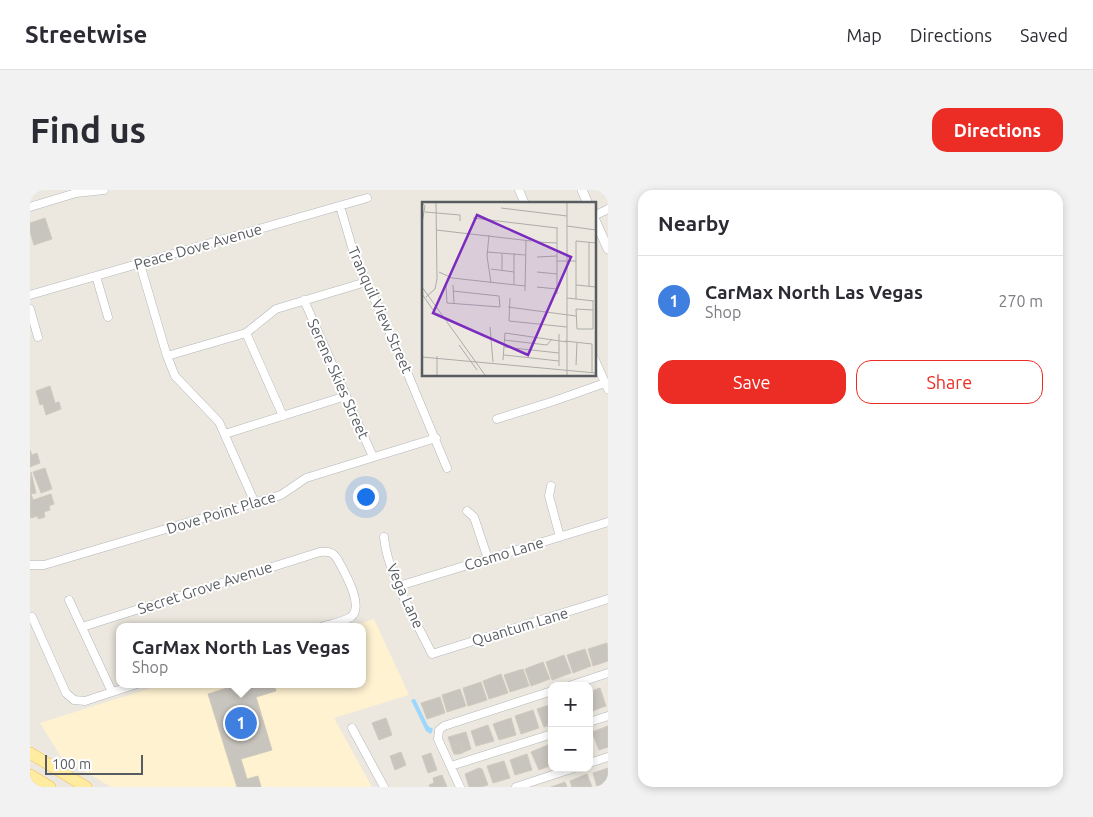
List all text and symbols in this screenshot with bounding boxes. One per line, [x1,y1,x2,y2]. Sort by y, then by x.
text: Streetwise [25,21,147,48]
text: Map [846,25,882,45]
text: Directions [910,25,992,45]
text: Saved [1020,25,1068,45]
button: Directions [932,108,1063,152]
text: Find us [30,110,146,150]
inset map [422,202,596,376]
text: Nearby [658,211,729,235]
street label: Peace Dove Avenue [132,220,264,273]
street label: Tranquil View Street [345,244,416,376]
text: CarMax North Las Vegas [705,281,923,303]
text: 1 [669,292,679,310]
text: 270 m [998,292,1043,310]
text: Shop [705,303,741,321]
street label: Serene Skies Street [304,316,373,442]
button: Save [658,360,846,404]
button: Share [856,360,1043,404]
your location [353,484,379,510]
street label: Dove Point Place [164,488,278,537]
street label: Cosmo Lane [462,533,545,574]
street label: Secret Grove Avenue [136,558,274,617]
street label: Vega Lane [384,561,427,631]
street label: Quantum Lane [470,604,570,649]
popup [116,623,366,688]
text: CarMax North Las Vegas [132,636,350,658]
text: Shop [132,658,168,676]
map controls [548,682,593,772]
button: + [548,682,593,727]
pin: 1 [225,704,257,742]
button: − [548,727,593,772]
scale bar [45,752,142,775]
text: 100 m [52,756,91,772]

